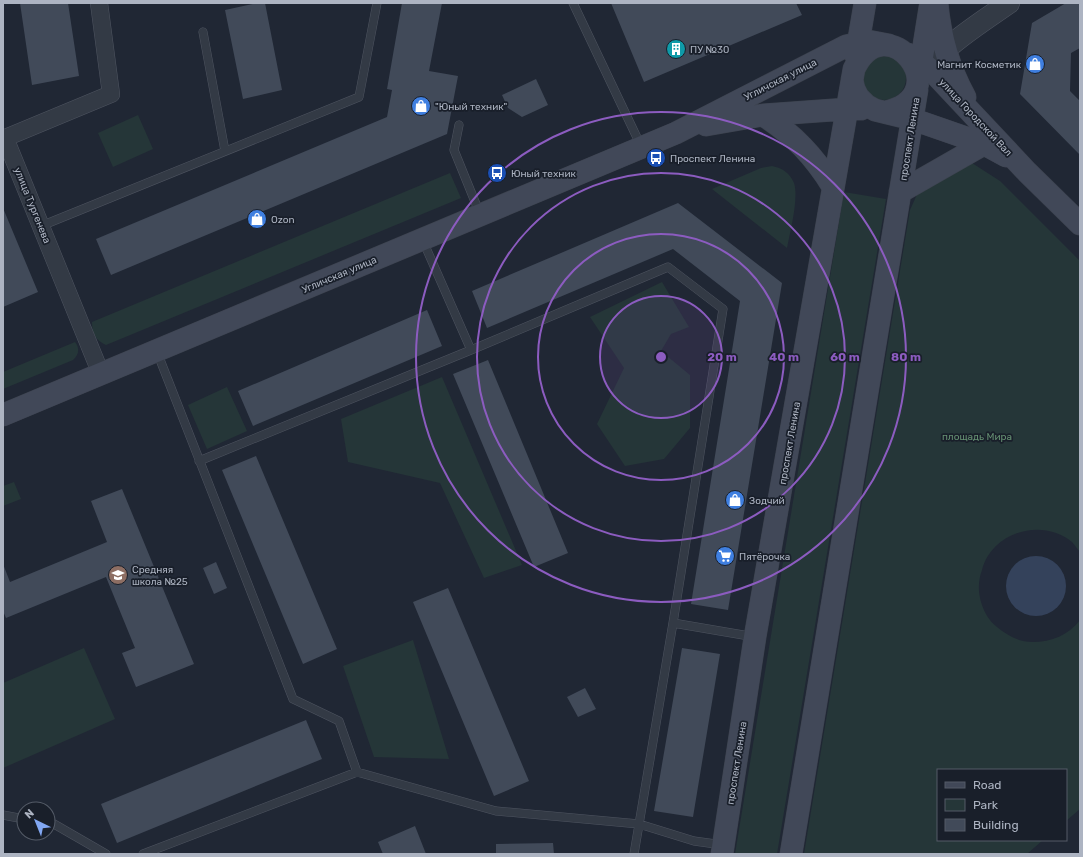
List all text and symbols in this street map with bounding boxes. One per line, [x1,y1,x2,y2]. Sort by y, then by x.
building icon: ПУ №30 [665,38,687,60]
place label: ПУ №30 [690,44,729,56]
shop icon: Магнит Косметик [1024,53,1046,75]
street label: Угличская улица [742,56,819,103]
place label: Магнит Косметик [937,59,1022,71]
street label: улица Городской Вал [936,76,1014,159]
shop icon: "Юный техник" [410,95,432,117]
street label: проспект Ленина [897,97,922,182]
place label: "Юный техник" [435,101,508,113]
bus stop icon: Проспект Ленина [645,147,667,169]
place label: Проспект Ленина [670,153,755,165]
bus stop icon: Юный техник [486,162,508,184]
street label: улица Тургенева [11,166,53,245]
place label: Юный техник [511,168,577,180]
shop icon: Ozon [246,208,268,230]
place label: Ozon [271,214,295,226]
street label: Угличская улица [300,254,379,296]
centre of rings [654,350,668,364]
text: 20 m [707,350,737,364]
text: 40 m [769,350,799,364]
text: 60 m [830,350,860,364]
text: 80 m [891,350,921,364]
street label: проспект Ленина [777,401,803,486]
park label: площадь Мира [942,431,1012,443]
shop icon: Зодчий [724,489,746,511]
place label: Зодчий [749,495,785,507]
supermarket icon: Пятёрочка [714,545,736,567]
place label: Пятёрочка [739,551,790,563]
school or university icon: Средняя школа №25 [107,564,129,586]
place label: Средняя школа №25 [132,564,188,588]
street label: проспект Ленина [724,721,749,806]
legend [937,769,1067,841]
text: Road [973,778,1001,792]
text: Park [973,798,999,812]
north arrow [16,801,56,841]
text: N [22,807,37,822]
text: Building [973,818,1019,832]

